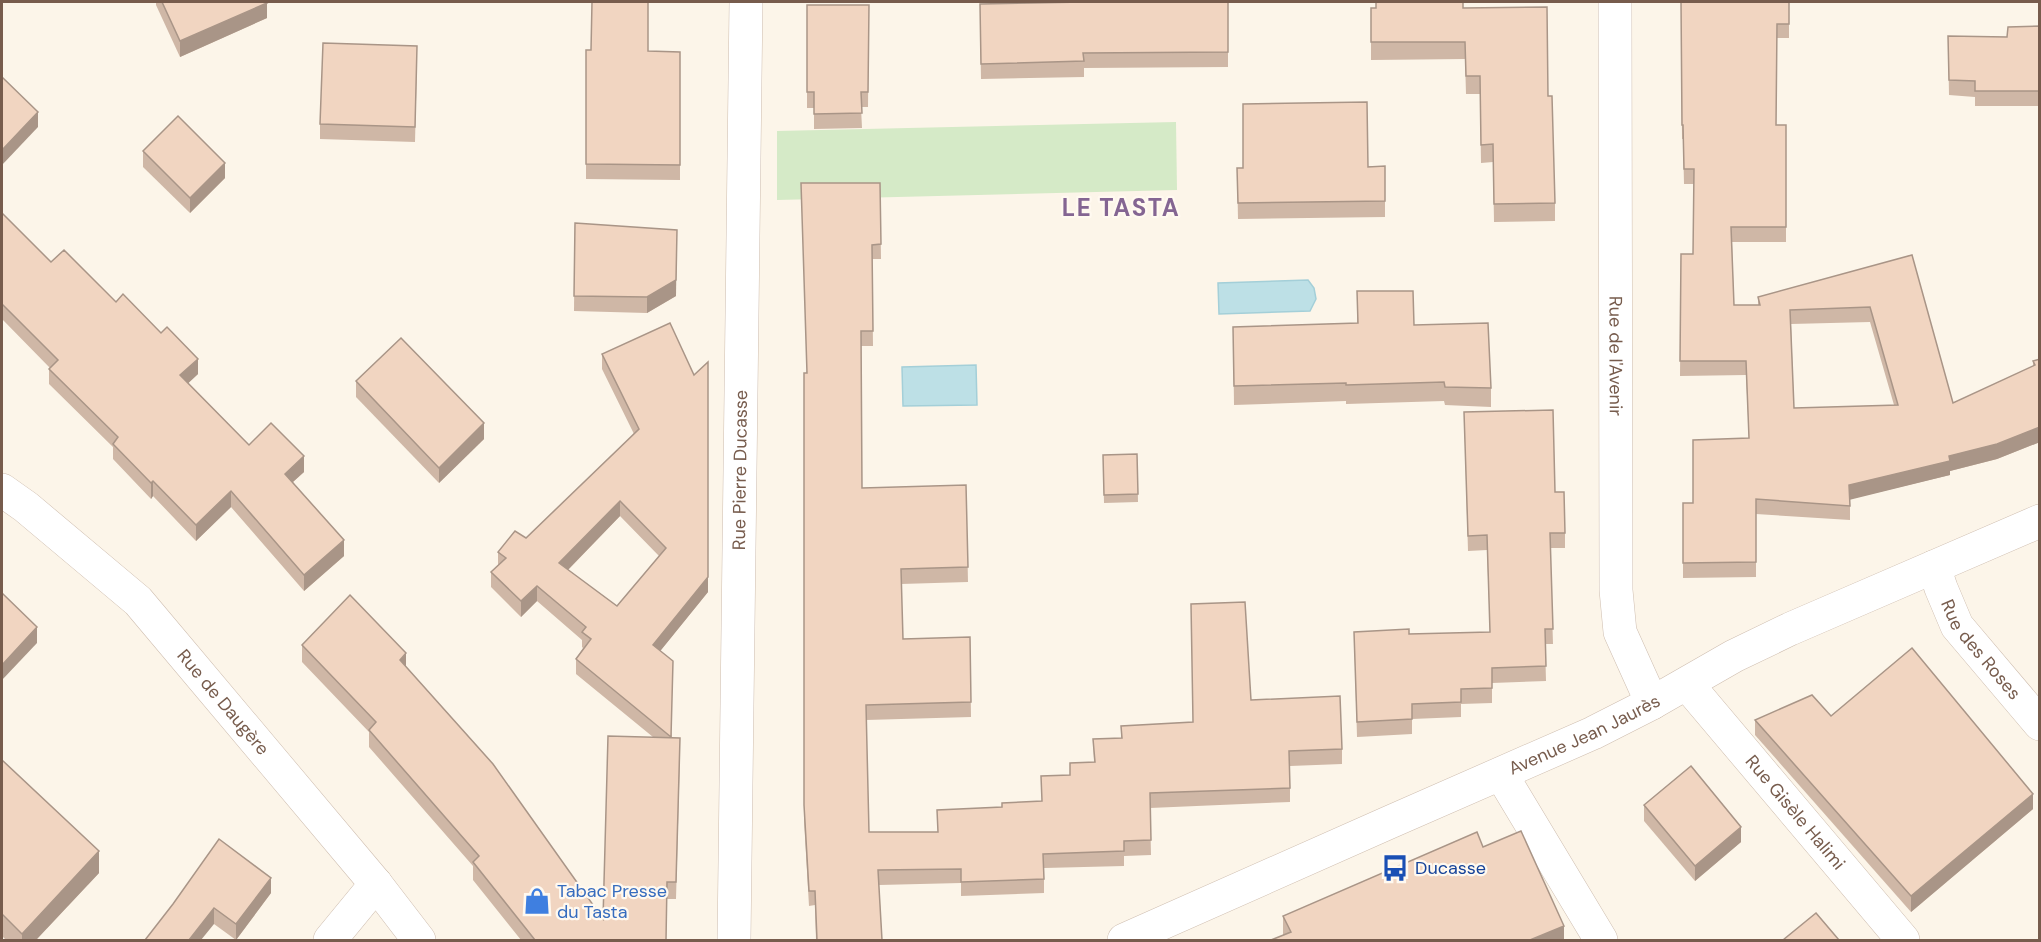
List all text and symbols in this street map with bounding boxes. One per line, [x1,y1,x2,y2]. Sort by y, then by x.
district label: LE TASTA [1062,192,1180,223]
street label: Rue de l'Avenir [1604,296,1628,416]
street label: Rue Pierre Ducasse [727,390,753,550]
street label: Rue des Roses [1935,596,2026,705]
street label: Rue de Daugère [172,644,275,760]
street label: Avenue Jean Jaurès [1505,689,1665,781]
street label: Rue Gisèle Halimi [1740,750,1851,875]
bus stop icon: Ducasse [1380,853,1410,883]
place label: Ducasse [1415,856,1486,880]
place label: Tabac Presse du Tasta [557,879,667,924]
shop icon: Tabac Presse du Tasta [522,886,552,916]

